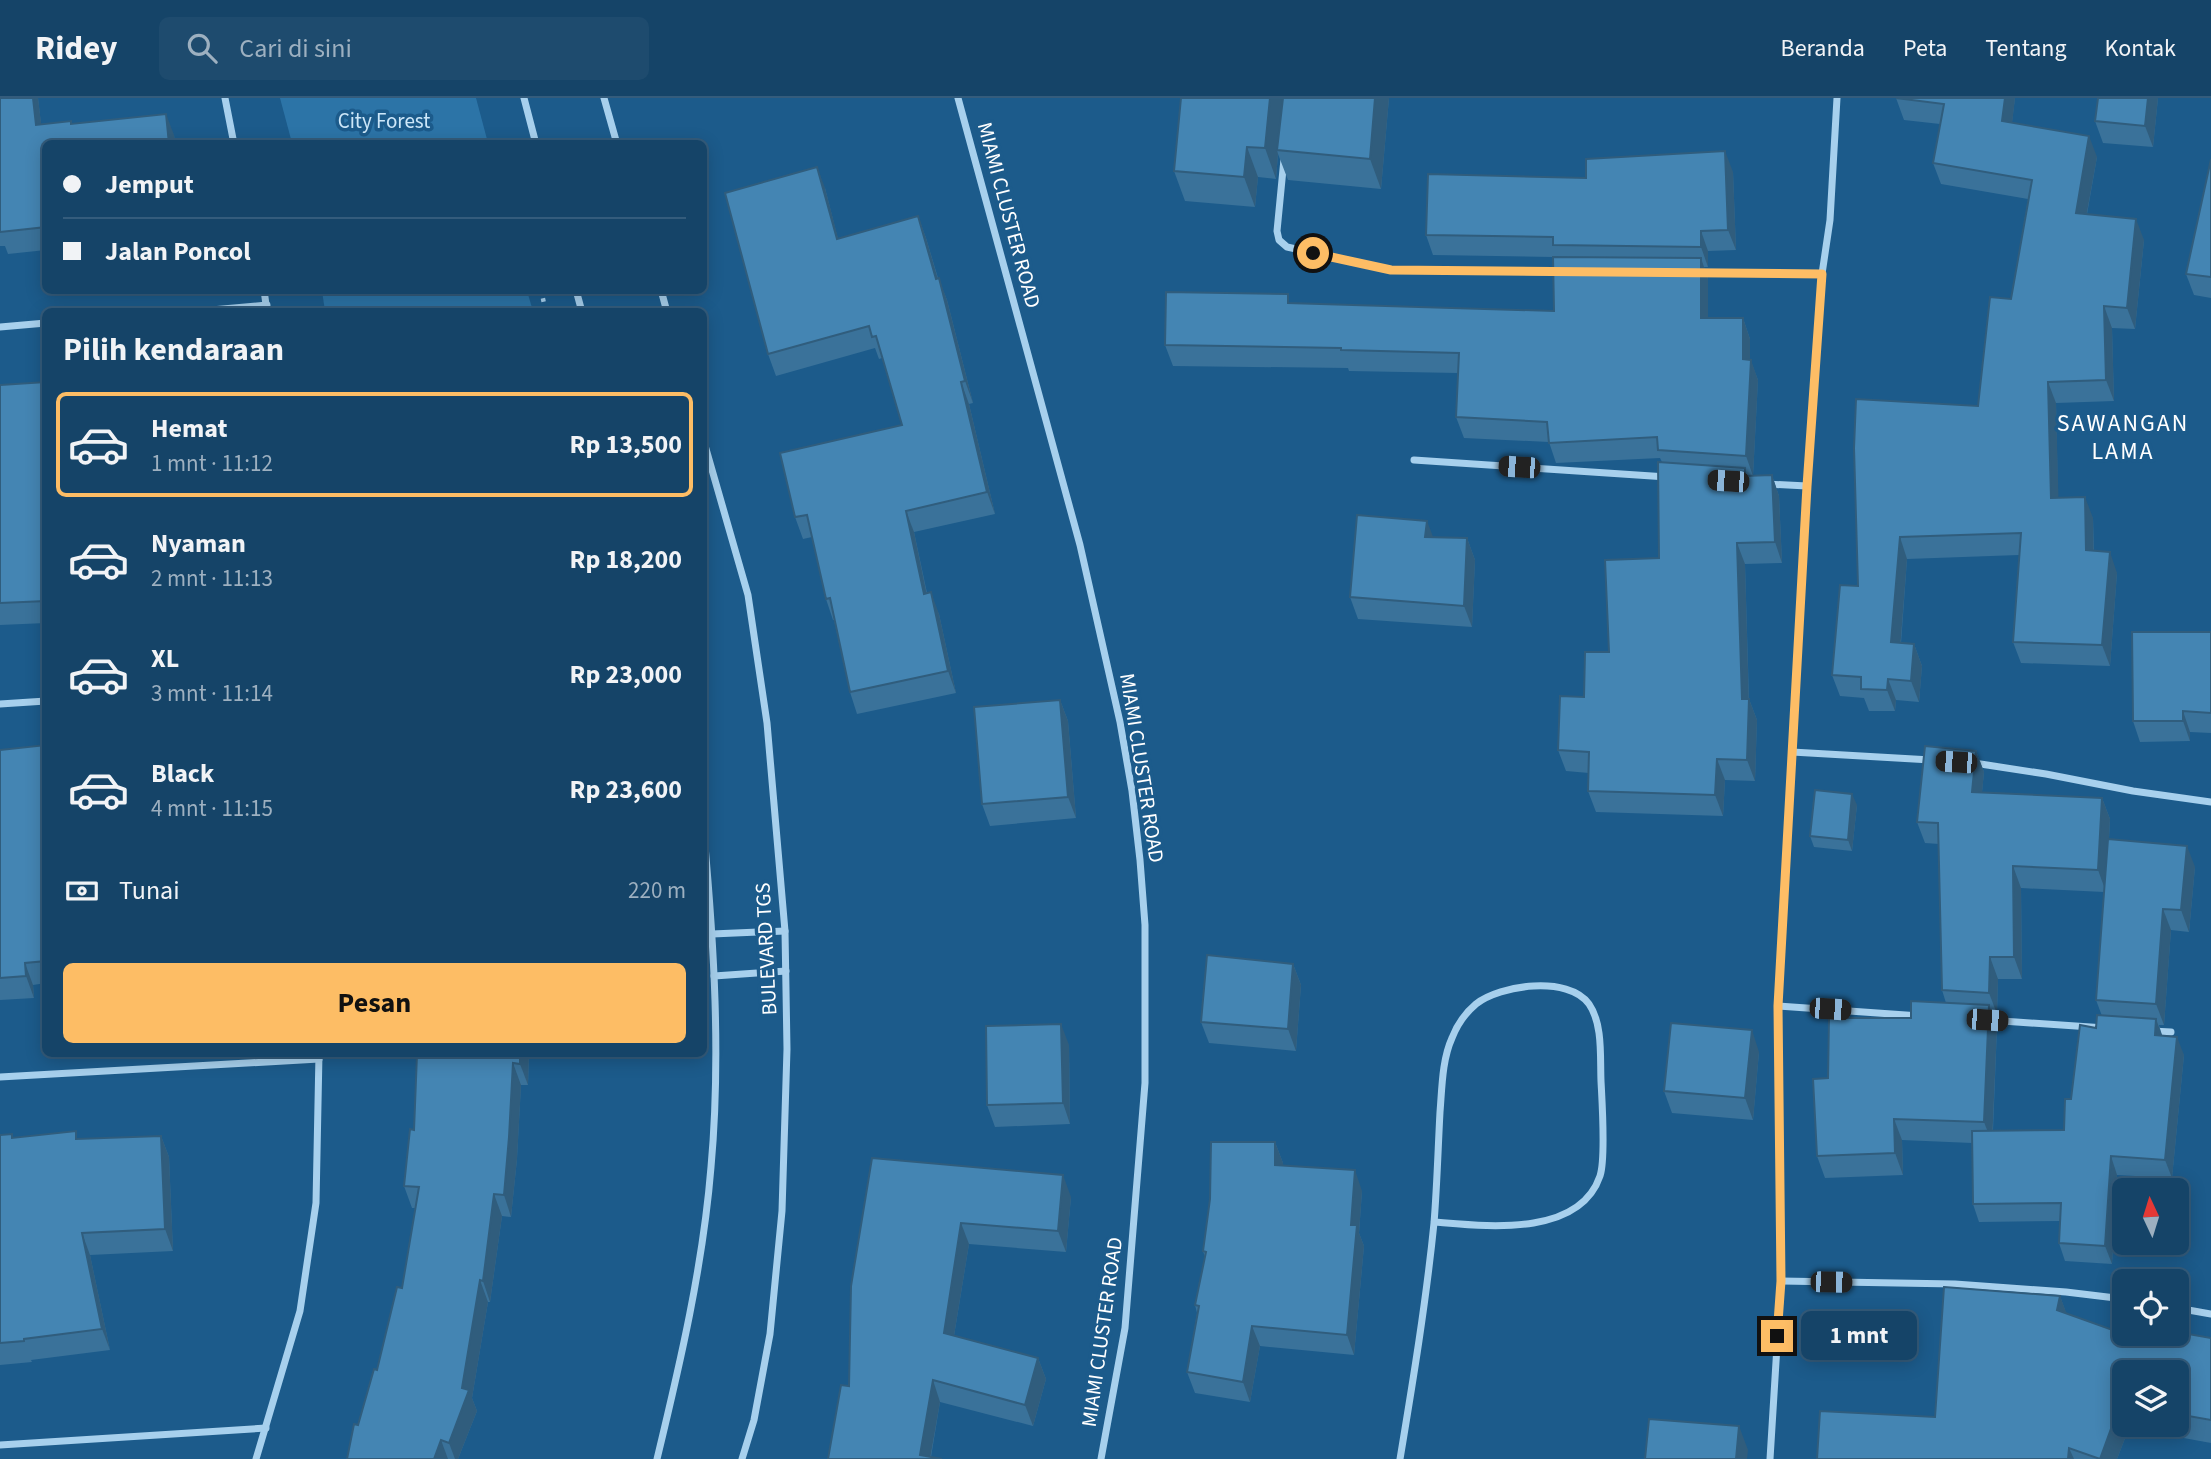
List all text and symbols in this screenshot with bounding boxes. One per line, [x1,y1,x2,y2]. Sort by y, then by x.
search box [159,17,649,80]
text: Ridey [35,25,117,72]
icon: search [183,29,221,67]
text: Cari di sini [239,30,352,67]
text: Beranda [1781,31,1865,66]
text: Peta [1903,31,1947,66]
text: Tentang [1985,31,2067,66]
text: Kontak [2105,31,2176,66]
park label: City Forest [338,106,430,136]
street label: MIAMI CLUSTER ROAD [970,119,1048,311]
text: Jemput [105,166,194,203]
text: Jalan Poncol [105,233,251,270]
route start [1297,237,1329,269]
text: Pilih kendaraan [63,327,284,373]
district label: SAWANGAN LAMA [2057,406,2189,469]
text: Hemat [151,410,227,447]
icon: car [67,413,130,476]
text: Rp 13,500 [570,426,682,463]
text: 1 mnt · 11:12 [151,447,273,480]
car [1498,455,1541,479]
car [1707,469,1750,493]
text: Nyaman [151,525,246,562]
icon: car [67,528,130,591]
text: Rp 18,200 [570,541,682,578]
text: 2 mnt · 11:13 [151,562,273,595]
text: XL [151,640,179,677]
icon: car [67,643,130,706]
text: Rp 23,000 [570,656,682,693]
street label: MIAMI CLUSTER ROAD [1112,671,1172,865]
text: 3 mnt · 11:14 [151,677,273,710]
car [1935,750,1978,774]
text: Black [151,755,214,792]
icon: car [67,758,130,821]
text: Rp 23,600 [570,771,682,808]
text: 4 mnt · 11:15 [151,792,273,825]
icon: cash [63,872,101,910]
text: Tunai [119,872,180,909]
text: 220 m [628,874,686,907]
street label: BULEVARD TGS [748,882,784,1016]
button: Pesan [63,963,686,1043]
car [1809,997,1852,1021]
car [1966,1008,2009,1032]
north arrow [2112,1178,2189,1255]
map controls [2112,1178,2189,1437]
street label: MIAMI CLUSTER ROAD [1074,1235,1130,1429]
button: locate [2112,1269,2189,1346]
car [1810,1271,1853,1293]
callout: 1 mnt [1802,1312,1917,1360]
text: 1 mnt [1830,1319,1888,1352]
route end [1761,1320,1793,1352]
button: layers [2112,1360,2189,1437]

